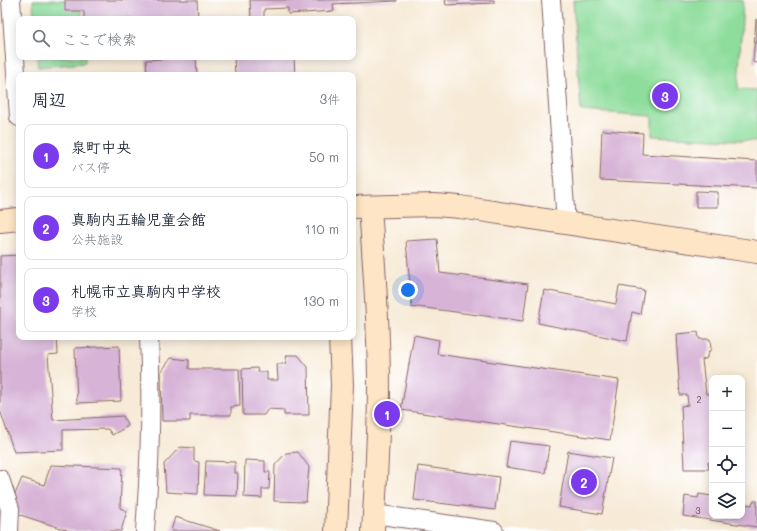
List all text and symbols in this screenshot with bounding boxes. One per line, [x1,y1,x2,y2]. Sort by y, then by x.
search box [16,16,356,60]
icon: search [30,27,52,49]
text: ここで検索 [62,29,137,49]
pin: 3 [652,81,678,111]
text: 周辺 [32,88,66,110]
text: 3件 [319,90,340,107]
text: 泉町中央 [71,137,131,157]
text: 1 [43,148,49,165]
text: 50 m [309,148,339,165]
text: バス停 [71,158,110,175]
text: 真駒内五輪児童会館 [71,209,206,229]
text: 2 [42,220,50,237]
text: 110 m [305,220,339,237]
text: 公共施設 [71,230,123,247]
your location [398,280,418,300]
text: 札幌市立真駒内中学校 [71,281,221,301]
text: 3 [42,292,50,309]
text: 130 m [303,292,339,309]
text: 学校 [71,302,97,319]
map controls [709,375,745,519]
button: + [709,375,745,411]
house number: 2 [696,394,702,405]
pin: 1 [374,399,400,429]
button: − [709,411,745,447]
button: locate [709,447,745,483]
pin: 2 [571,467,597,497]
button: layers [709,483,745,519]
house number: 3 [695,505,701,516]

